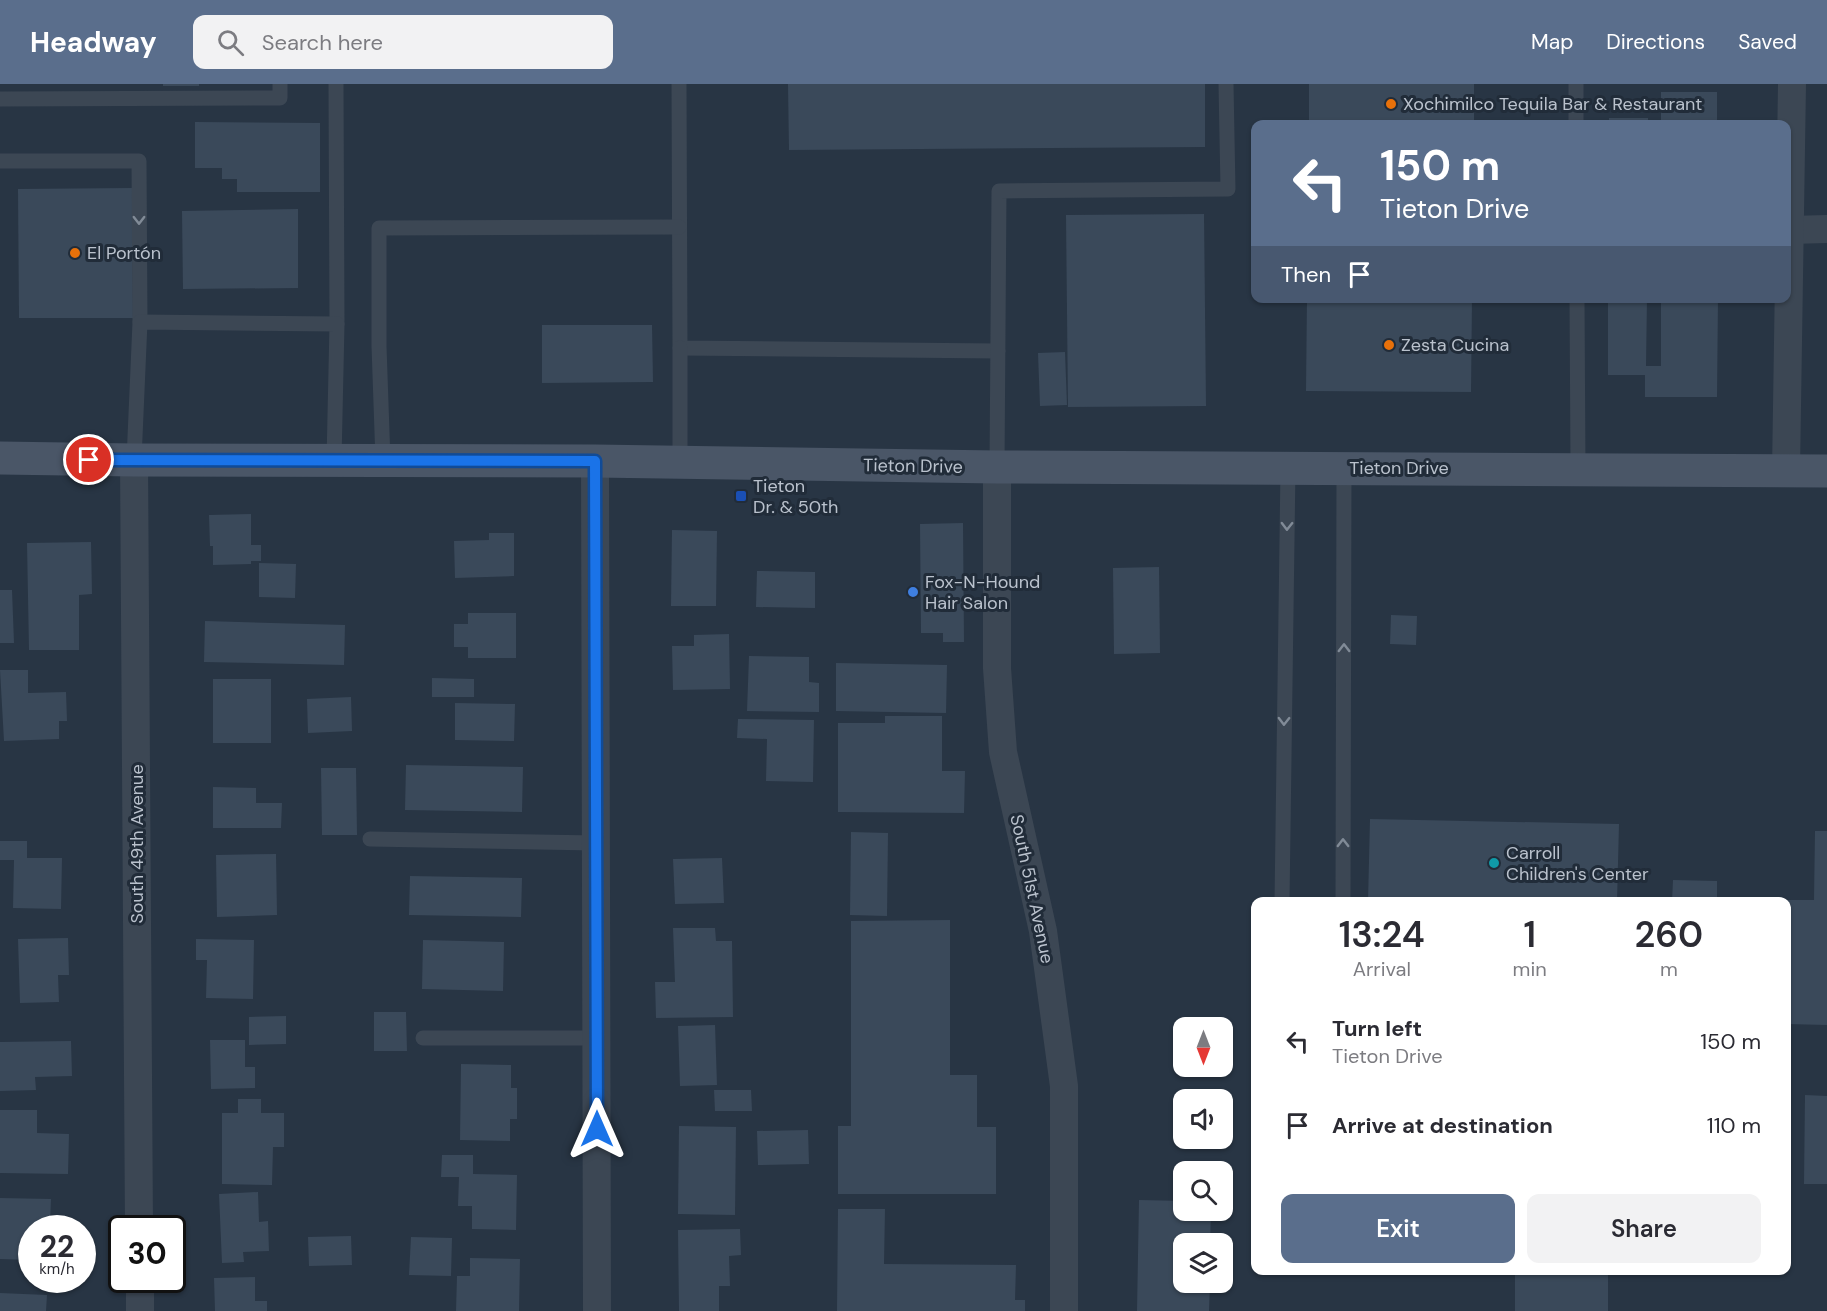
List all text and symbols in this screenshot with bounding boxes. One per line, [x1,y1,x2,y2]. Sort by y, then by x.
search box [193,15,613,69]
text: Headway [30,24,157,61]
icon: search [214,26,247,59]
text: Search here [262,28,383,57]
text: Map [1531,28,1573,56]
text: Directions [1606,28,1705,56]
text: Saved [1738,28,1797,56]
place label: Xochimilco Tequila Bar & Restaurant [1403,92,1702,116]
marker: Xochimilco Tequila Bar & Restaurant [1384,97,1398,111]
text: 150 m [1380,138,1500,193]
icon: left [1281,144,1359,222]
text: Tieton Drive [1380,191,1529,226]
one-way arrow [133,215,145,224]
place label: El Portón [87,241,161,265]
marker: El Portón [68,246,82,260]
icon: arrive [1343,258,1376,291]
text: Then [1281,260,1331,289]
place label: Zesta Cucina [1401,333,1509,357]
marker: Zesta Cucina [1382,338,1396,352]
pin [63,434,114,485]
icon: arrive [72,443,105,476]
street label: Tieton Drive [863,453,963,479]
street label: Tieton Drive [1349,456,1449,480]
place label: Tieton Dr. & 50th [753,474,838,519]
marker: Tieton Dr. & 50th [734,489,748,503]
one-way arrow [1281,521,1293,530]
place label: Fox-N-Hound Hair Salon [925,570,1040,615]
marker: Fox-N-Hound Hair Salon [906,585,920,599]
one-way arrow [1338,644,1350,653]
one-way arrow [1278,716,1290,725]
street label: South 49th Avenue [125,764,149,924]
street label: South 51st Avenue [1004,812,1060,966]
one-way arrow [1337,839,1349,848]
place label: Carroll Children's Center [1506,841,1649,886]
marker: Carroll Children's Center [1487,856,1501,870]
text: 13:24 [1339,911,1425,958]
text: 1 [1523,911,1536,958]
text: 260 [1634,911,1703,958]
text: Arrival [1353,956,1411,982]
text: min [1513,956,1547,982]
text: m [1660,956,1678,982]
text: Turn left [1332,1014,1422,1043]
north arrow [1173,1017,1233,1077]
map controls [1173,1017,1233,1293]
icon: left [1281,1025,1314,1058]
text: 150 m [1700,1027,1761,1056]
text: Tieton Drive [1332,1043,1443,1069]
button: sound [1173,1089,1233,1149]
position arrow [565,1097,629,1161]
icon: arrive [1281,1109,1314,1142]
text: Arrive at destination [1332,1111,1553,1140]
text: 110 m [1707,1111,1761,1140]
button: search [1173,1161,1233,1221]
button: Exit [1281,1194,1515,1263]
button: Share [1527,1194,1761,1263]
speed limit sign: 30 [108,1215,186,1293]
text: 22 [40,1227,74,1266]
button: layers [1173,1233,1233,1293]
text: km/h [39,1259,75,1279]

